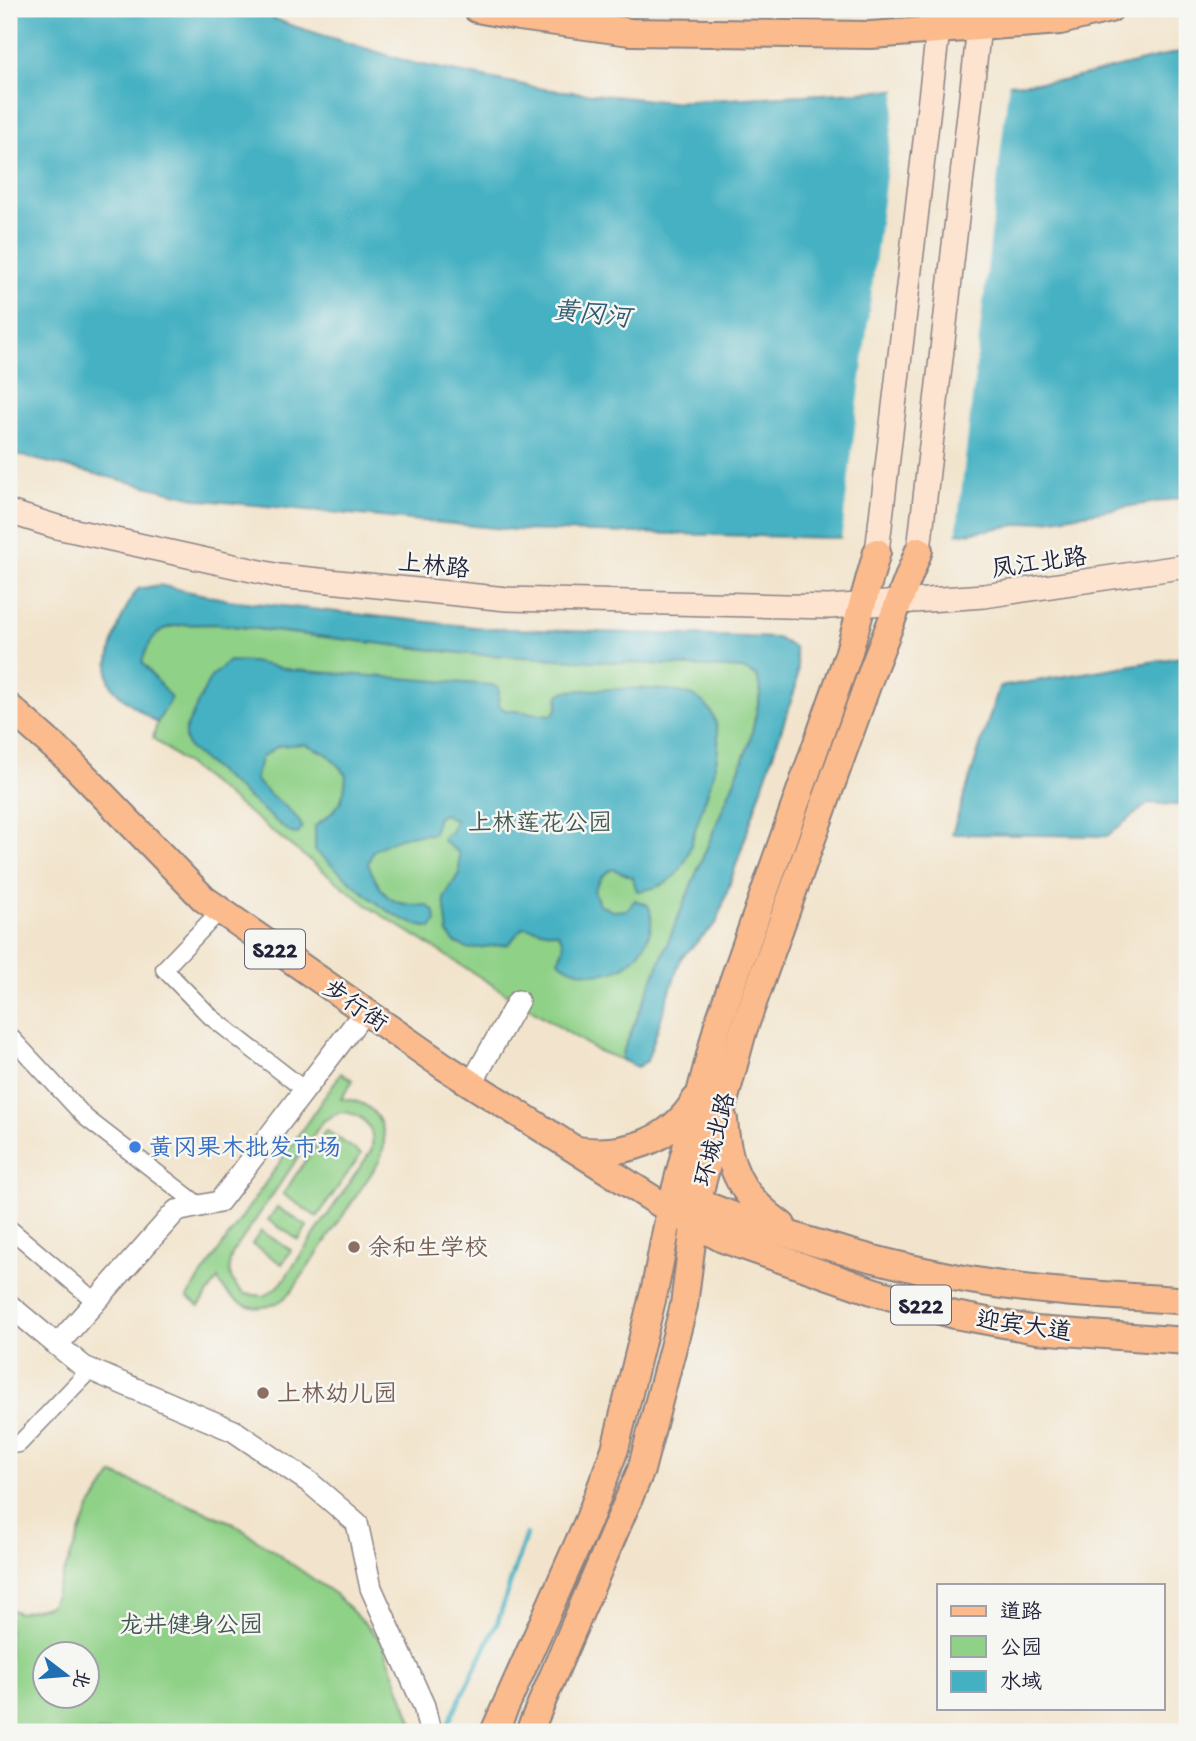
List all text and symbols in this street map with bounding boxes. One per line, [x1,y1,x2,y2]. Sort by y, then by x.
water label: 黄冈河 [551,296,636,337]
street label: 凤江北路 [990,542,1089,587]
street label: 上林路 [396,548,471,587]
park label: 上林莲花公园 [468,810,612,840]
road number: S222 [245,930,305,968]
street label: 步行街 [316,975,392,1040]
street label: 环城北路 [689,1089,744,1190]
place label: 黄冈果木批发市场 [149,1135,341,1165]
marker: 黄冈果木批发市场 [127,1139,143,1155]
place label: 余和生学校 [368,1235,488,1265]
marker: 余和生学校 [346,1239,362,1255]
road number: S222 [891,1286,951,1324]
street label: 迎宾大道 [974,1306,1073,1350]
place label: 上林幼儿园 [277,1381,397,1411]
marker: 上林幼儿园 [255,1385,271,1401]
legend [937,1584,1164,1710]
text: 道路 [1000,1600,1042,1627]
park label: 龙井健身公园 [119,1612,263,1642]
text: 公园 [1000,1637,1042,1663]
north arrow [32,1640,102,1710]
text: 北 [65,1666,93,1691]
text: 水域 [1000,1670,1042,1697]

